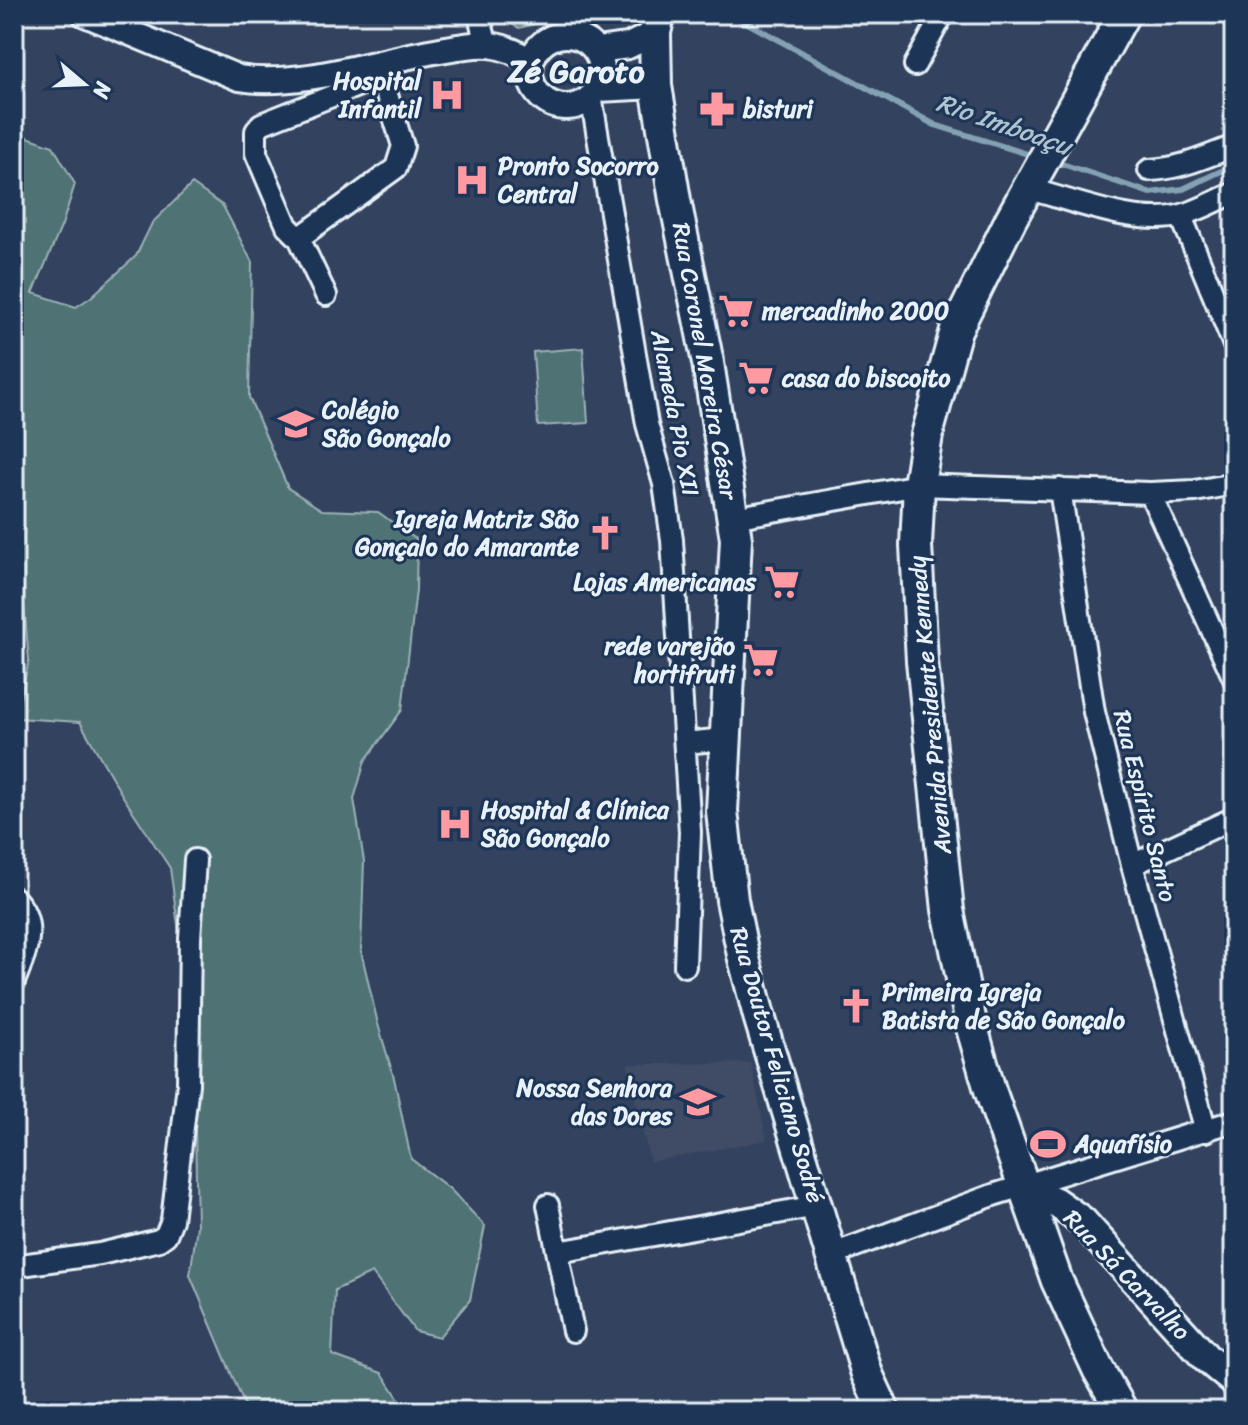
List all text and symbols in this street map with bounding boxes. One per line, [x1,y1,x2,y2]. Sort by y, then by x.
district label: Zé Garoto [506,43,645,100]
north arrow [44,44,124,124]
place label: Hospital Infantil [333,60,422,130]
text: N [81,76,124,105]
hospital icon: Hospital Infantil [428,76,466,114]
water label: Rio Imboaçu [930,79,1081,170]
place label: bisturi [742,88,814,130]
pharmacy icon: bisturi [698,90,736,128]
place label: Pronto Socorro Central [497,145,659,215]
hospital icon: Pronto Socorro Central [453,161,491,199]
street label: Rua Coronel Moreira César [660,219,750,505]
place label: mercadinho 2000 [761,290,949,332]
supermarket icon: mercadinho 2000 [717,292,755,330]
street label: Alameda Pio XII [638,325,712,500]
place label: casa do biscoito [781,357,951,399]
supermarket icon: casa do biscoito [737,359,775,397]
place label: Colégio São Gonçalo [321,389,451,459]
school or university icon: Colégio São Gonçalo [277,405,315,443]
place label: Igreja Matriz São Gonçalo do Amarante [355,498,580,568]
church icon: Igreja Matriz São Gonçalo do Amarante [586,514,624,552]
street label: Avenida Presidente Kennedy [896,553,964,857]
place label: Lojas Americanas [573,561,757,603]
supermarket icon: Lojas Americanas [763,563,801,601]
place label: rede varejão hortifruti [603,625,736,695]
supermarket icon: rede varejão hortifruti [742,641,780,679]
street label: Rua Espírito Santo [1101,705,1189,907]
place label: Hospital & Clínica São Gonçalo [480,789,670,859]
hospital icon: Hospital & Clínica São Gonçalo [436,805,474,843]
street label: Rua Doutor Feliciano Sodré [717,922,837,1208]
place label: Primeira Igreja Batista de São Gonçalo [882,971,1126,1041]
church icon: Primeira Igreja Batista de São Gonçalo [837,987,875,1025]
place label: Nossa Senhora das Dores [515,1067,673,1137]
school or university icon: Nossa Senhora das Dores [679,1083,717,1121]
place label: Aquafísio [1073,1123,1173,1165]
sports icon: Aquafísio [1029,1125,1067,1163]
street label: Rua Sá Carvalho [1053,1199,1201,1351]

